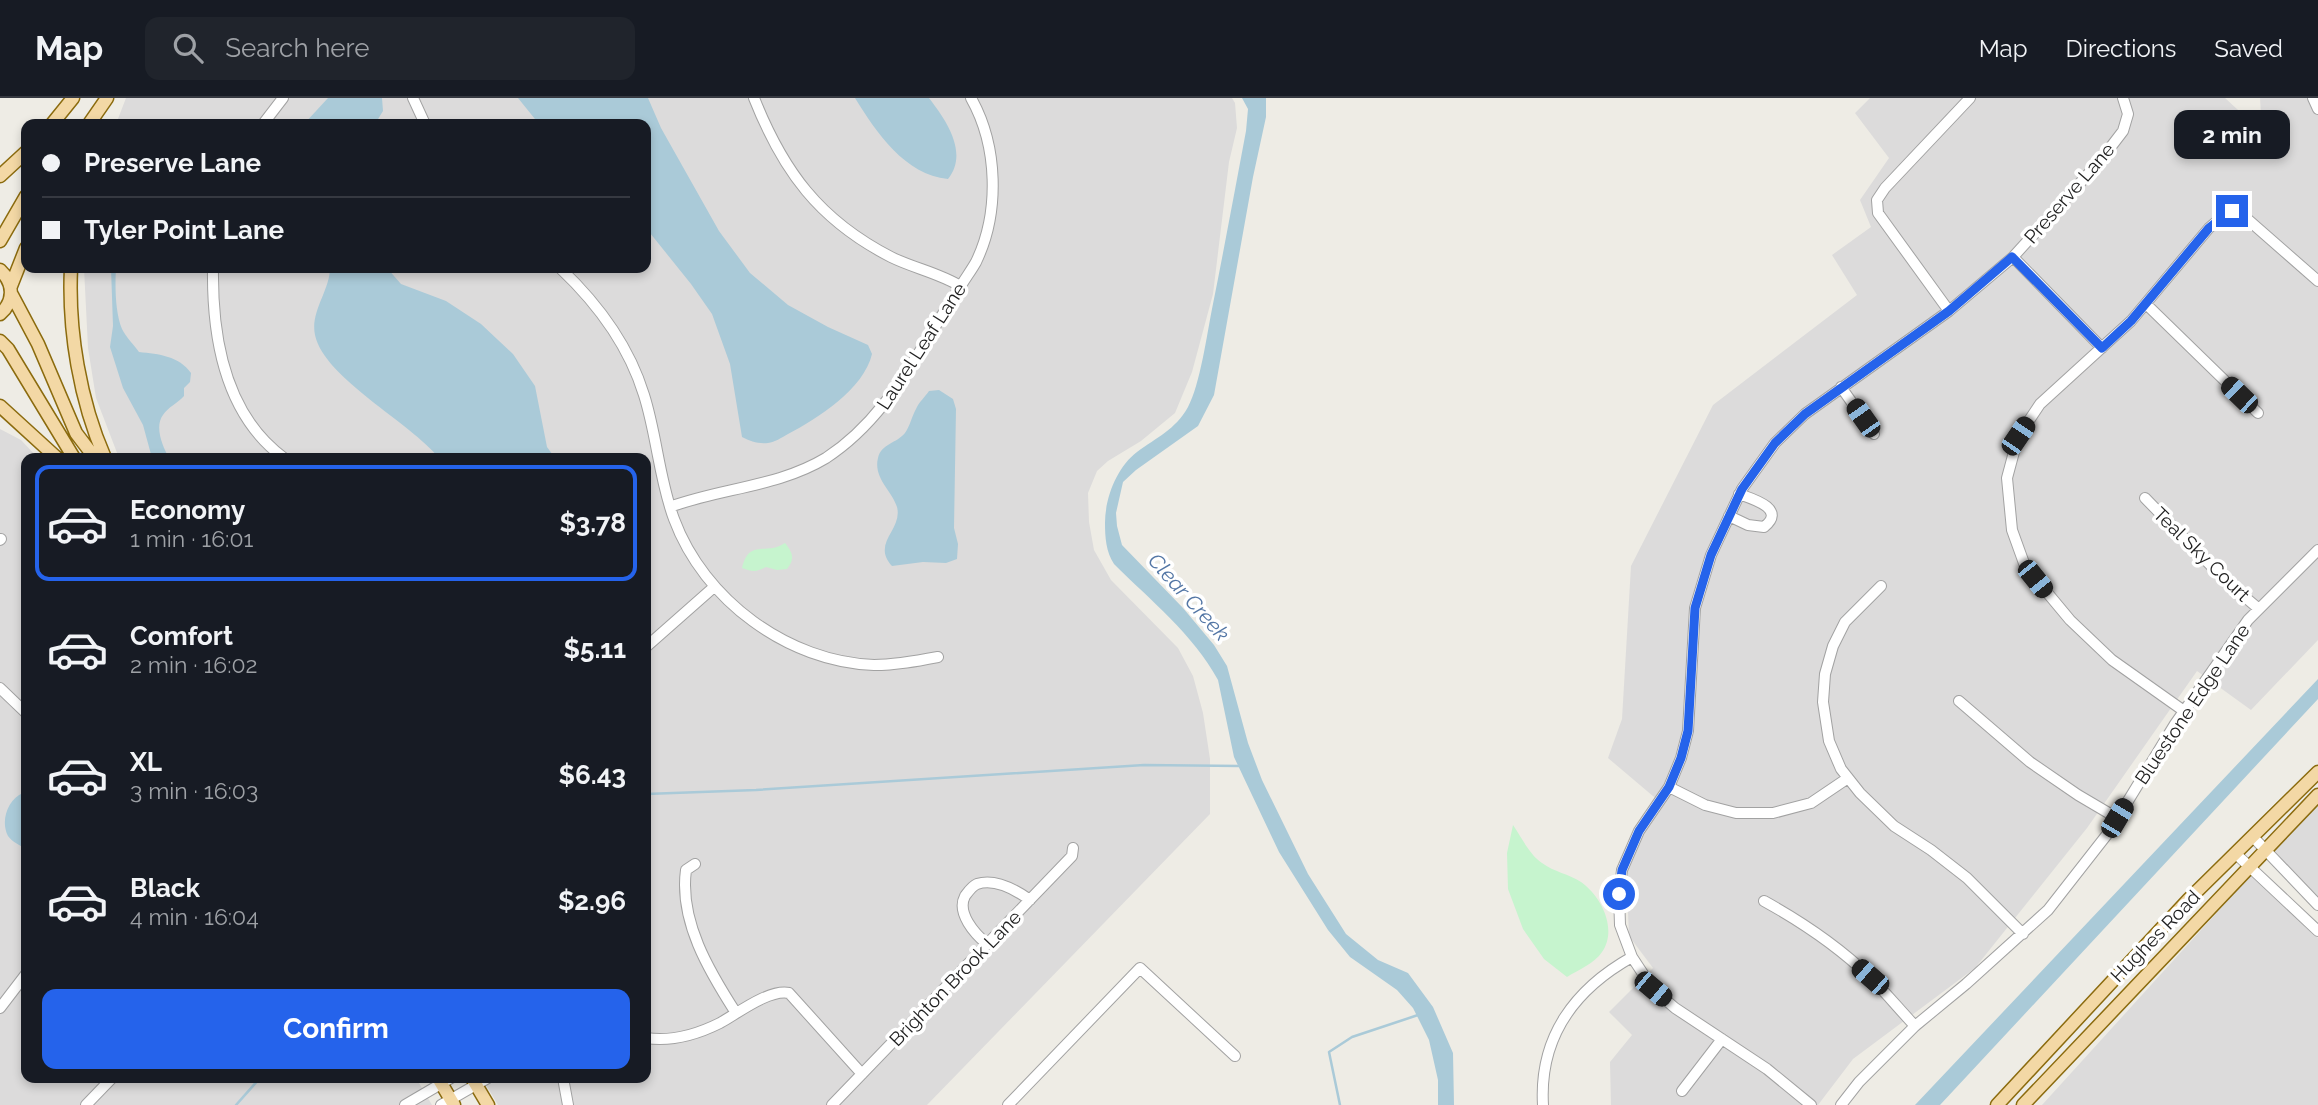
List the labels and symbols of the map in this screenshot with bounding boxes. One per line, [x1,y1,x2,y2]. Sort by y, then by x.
callout: 2 min [2174,109,2290,158]
street label: Preserve Lane [2019,138,2119,248]
route end [2216,195,2248,227]
street label: Laurel Leaf Lane [872,279,970,413]
car [2217,373,2262,417]
car [1843,395,1884,441]
car [1998,413,2039,459]
street label: Teal Sky Court [2149,503,2255,606]
water label: Clear Creek [1143,548,1235,646]
car [2014,556,2057,602]
street label: Bluestone Edge Lane [2130,620,2254,788]
car [2098,795,2137,841]
route start [1603,878,1635,910]
street label: Hughes Road [2106,886,2204,986]
street label: Brighton Brook Lane [885,906,1025,1050]
car [1848,955,1893,999]
car [1631,967,1676,1011]

